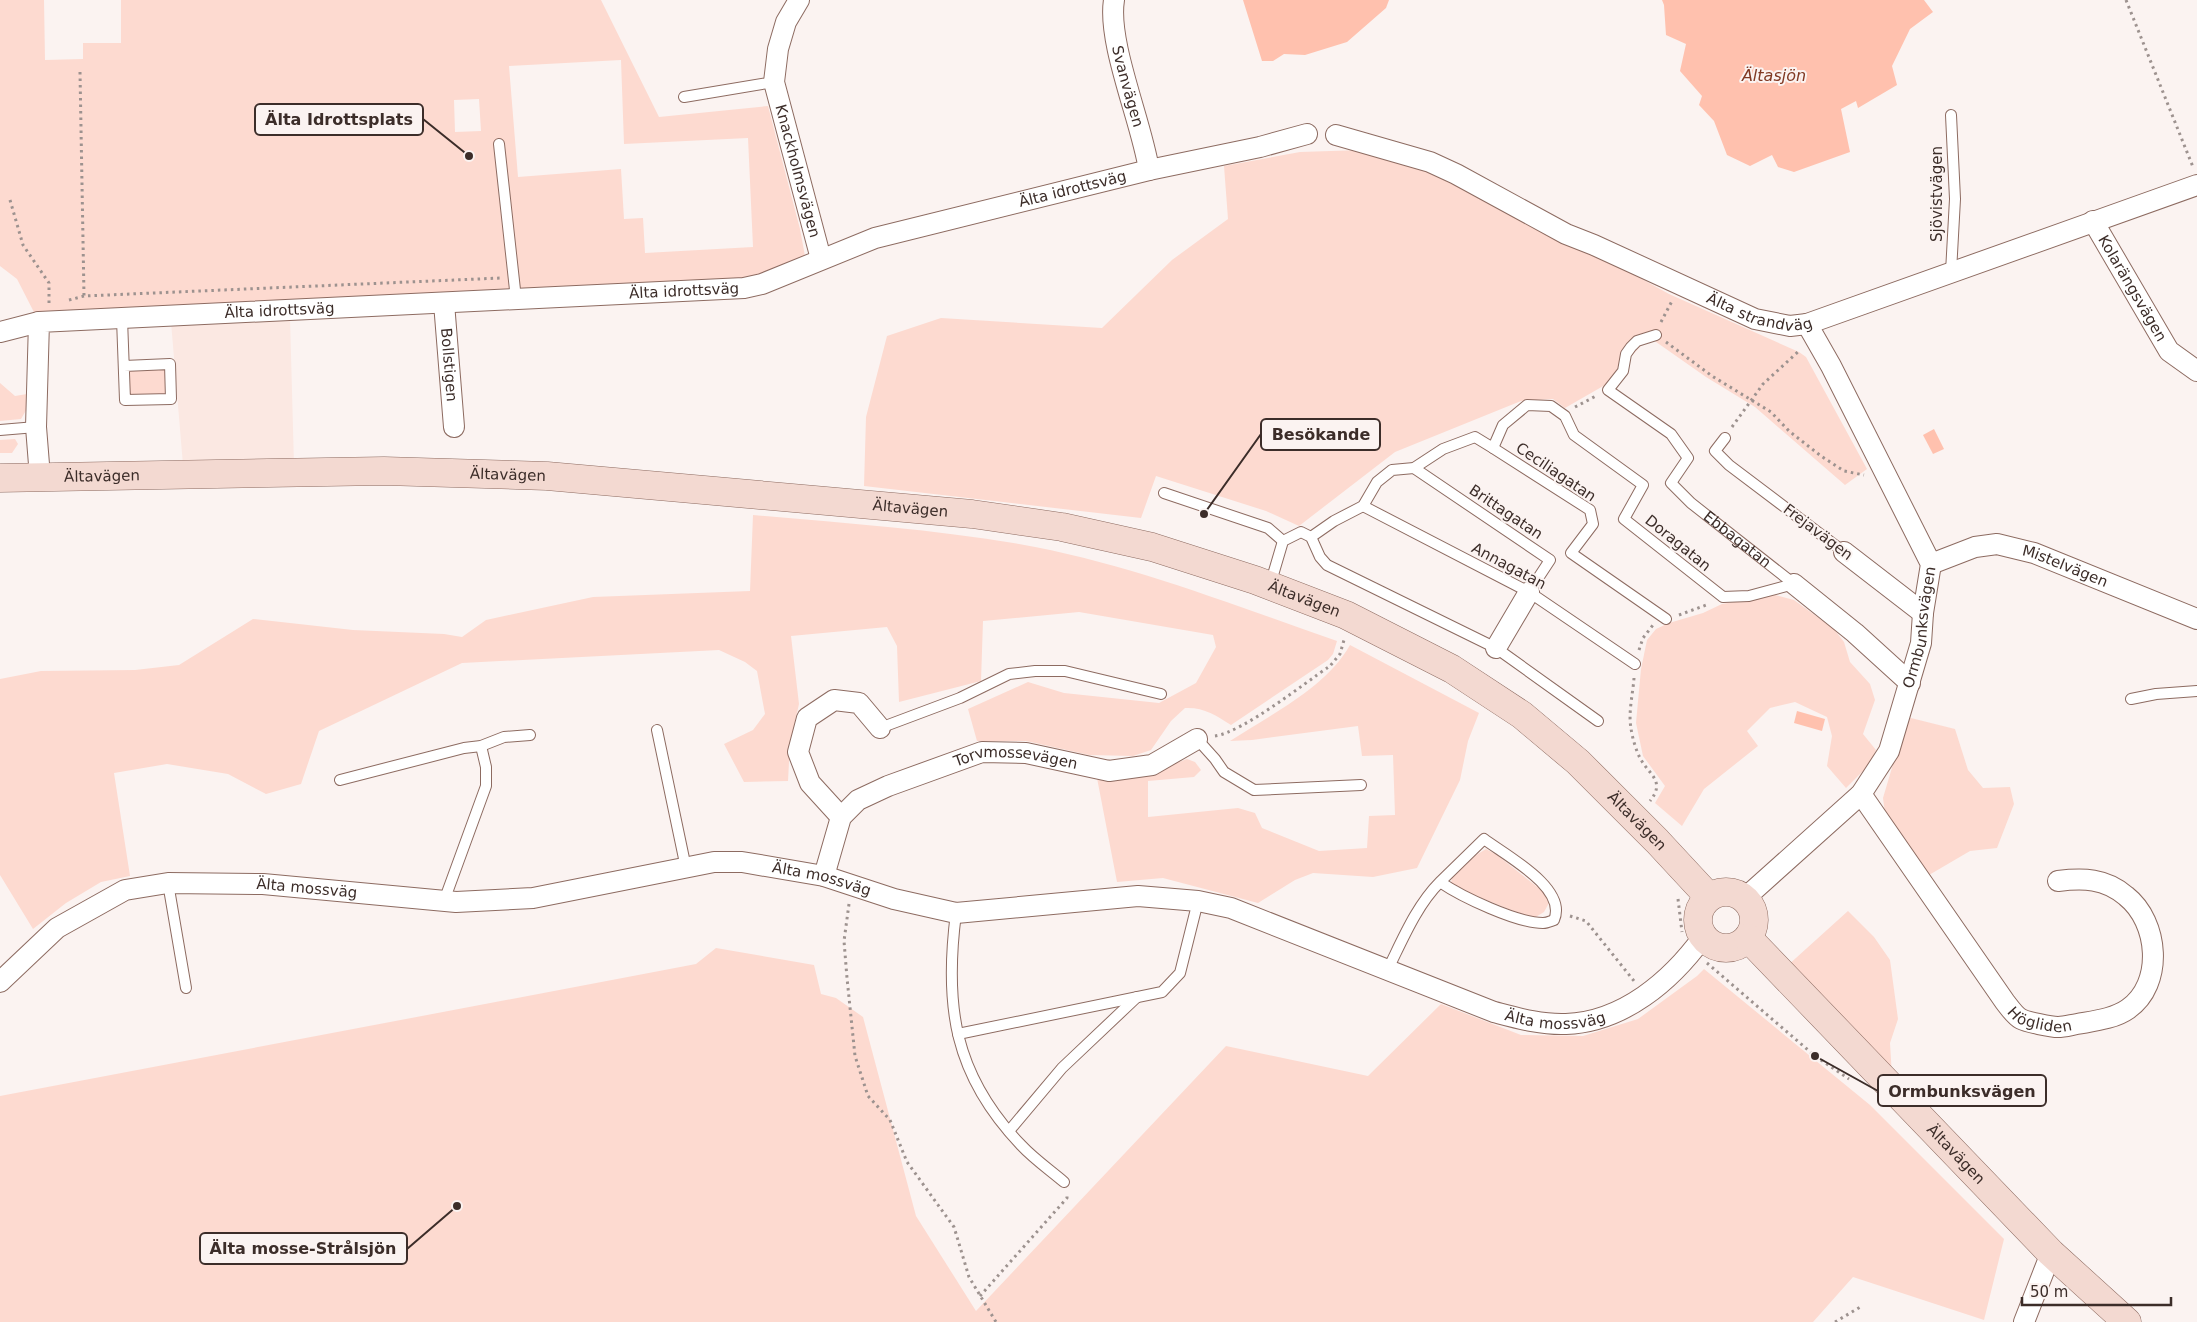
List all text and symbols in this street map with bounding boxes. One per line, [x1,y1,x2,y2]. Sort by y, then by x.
street label: Svanvägen [1108,44,1147,129]
water label: Ältasjön [1741,66,1806,85]
street label: Knackholmsvägen [771,102,824,240]
callout: Älta Idrottsplats [255,104,423,135]
text: Älta Idrottsplats [265,110,413,129]
street label: Sjövistvägen [1928,146,1946,242]
street label: Älta idrottsväg [1017,167,1128,211]
street label: Kolarängsvägen [2094,232,2170,345]
street label: Älta idrottsväg [628,279,740,303]
street label: Älta strandväg [1704,288,1815,336]
street label: Älta idrottsväg [224,299,335,322]
street label: Bollstigen [437,327,461,402]
callout: Besökande [1261,419,1380,450]
text: Besökande [1272,425,1370,444]
street label: Ceciliagatan [1512,439,1600,505]
street label: Ältavägen [470,464,546,485]
street label: Ältavägen [64,466,140,486]
street label: Brittagatan [1466,481,1546,543]
street label: Ältavägen [872,495,949,521]
street label: Frejavägen [1780,500,1856,564]
street label: Ebbagatan [1700,507,1775,571]
street label: Doragatan [1641,511,1715,575]
street label: Annagatan [1469,539,1549,593]
street label: Mistelvägen [2020,541,2110,591]
street label: Ormbunksvägen [1899,565,1939,690]
street label: Ältavägen [1266,576,1343,621]
street label: Torvmossevägen [950,743,1079,773]
street label: Ältavägen [1604,787,1670,854]
street label: Älta mossväg [771,857,873,900]
street label: Älta mossväg [256,874,358,902]
street label: Högliden [2004,1003,2073,1036]
street label: Älta mossväg [1503,1005,1608,1033]
callout: Ormbunksvägen [1878,1075,2046,1106]
text: Ormbunksvägen [1888,1082,2036,1101]
street label: Ältavägen [1923,1120,1989,1188]
callout: Älta mosse-Strålsjön [200,1233,407,1264]
text: Älta mosse-Strålsjön [210,1239,396,1258]
scale bar [2022,1274,2171,1306]
text: 50 m [2030,1283,2068,1301]

